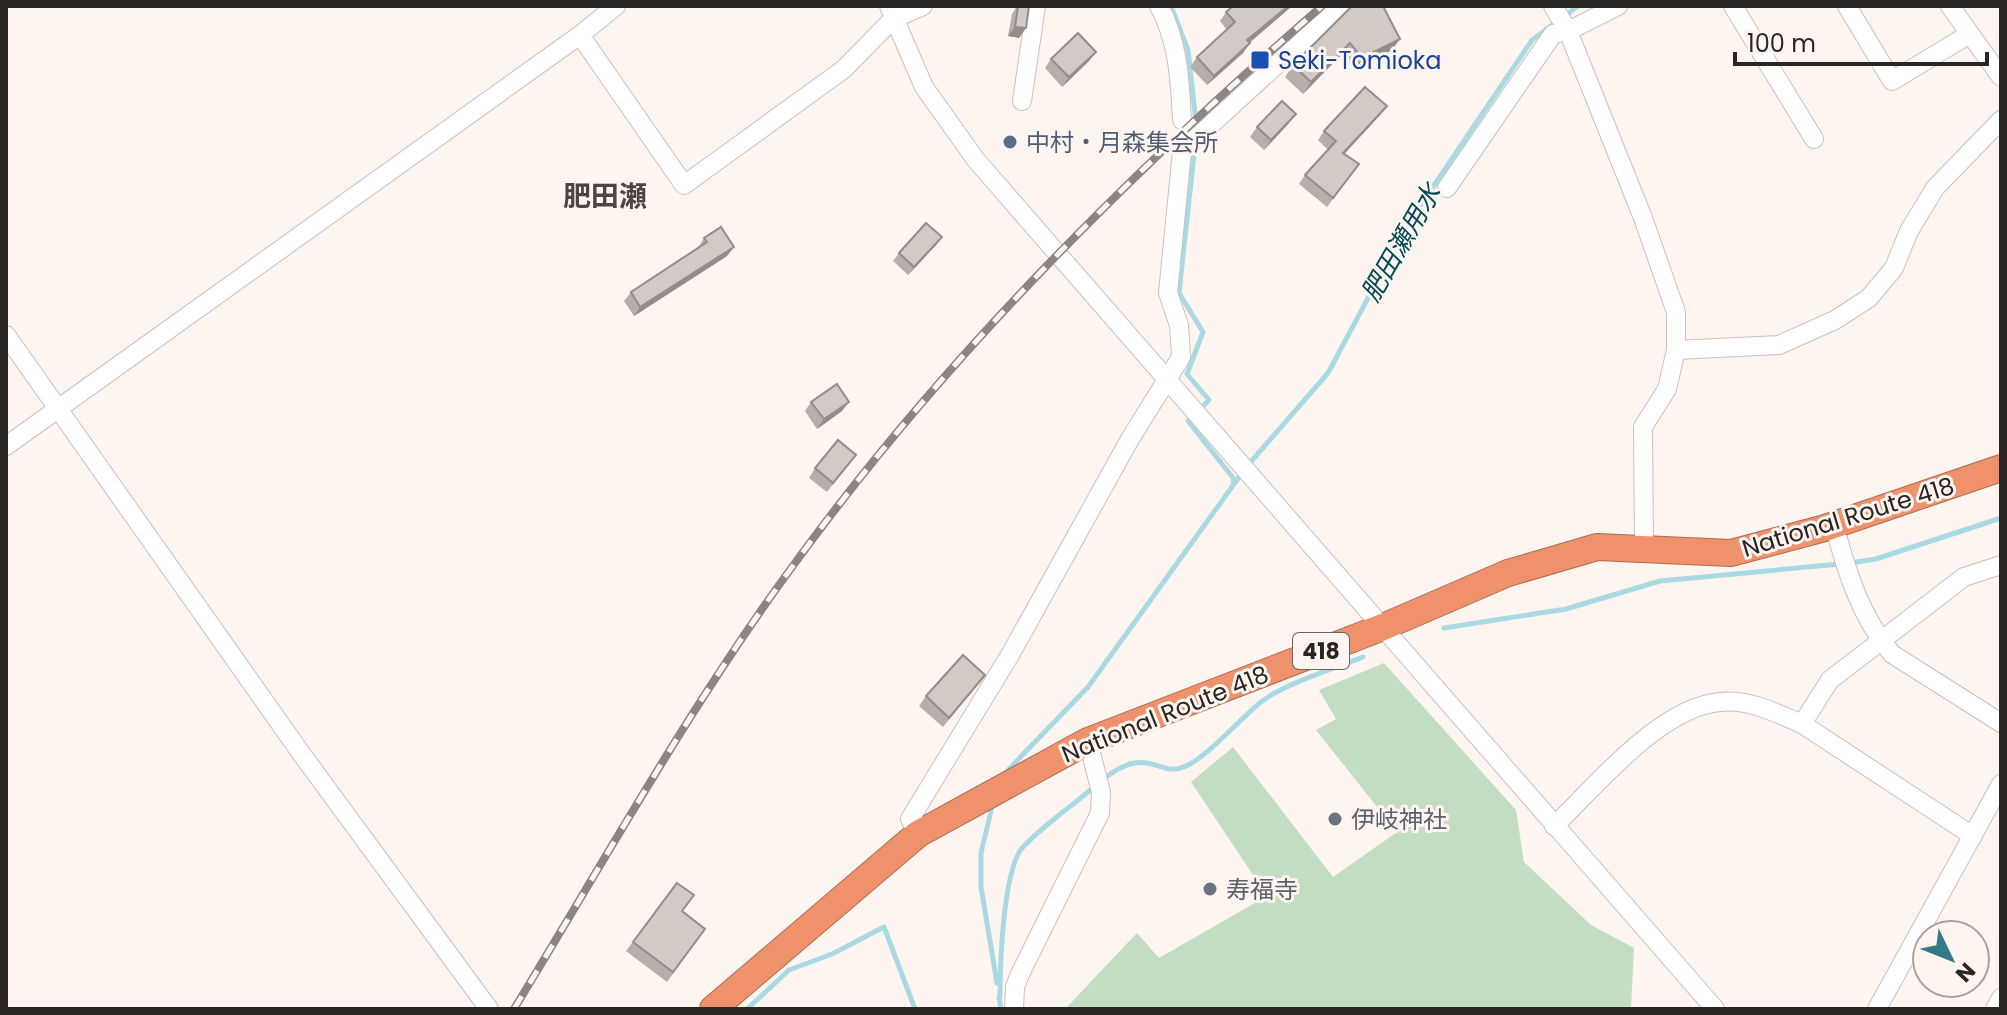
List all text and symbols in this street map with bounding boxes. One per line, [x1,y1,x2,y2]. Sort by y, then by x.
scale bar [1735,16,1987,66]
text: 100 m [1747,27,1816,60]
place label: Seki-Tomioka [1278,44,1441,77]
marker: Seki-Tomioka [1249,49,1271,71]
place label: 中村・月森集会所 [1026,126,1218,159]
marker: 中村・月森集会所 [1001,133,1019,151]
water label: 肥田瀬用水 [1353,175,1451,308]
district label: 肥田瀬 [563,177,647,216]
street label: National Route 418 [1738,469,1958,565]
road number: 418 [1293,633,1349,669]
street label: National Route 418 [1057,657,1273,771]
place label: 伊岐神社 [1351,803,1447,836]
marker: 伊岐神社 [1326,810,1344,828]
place label: 寿福寺 [1226,873,1298,906]
marker: 寿福寺 [1201,880,1219,898]
north arrow [1911,919,1991,999]
text: N [1948,956,1982,989]

